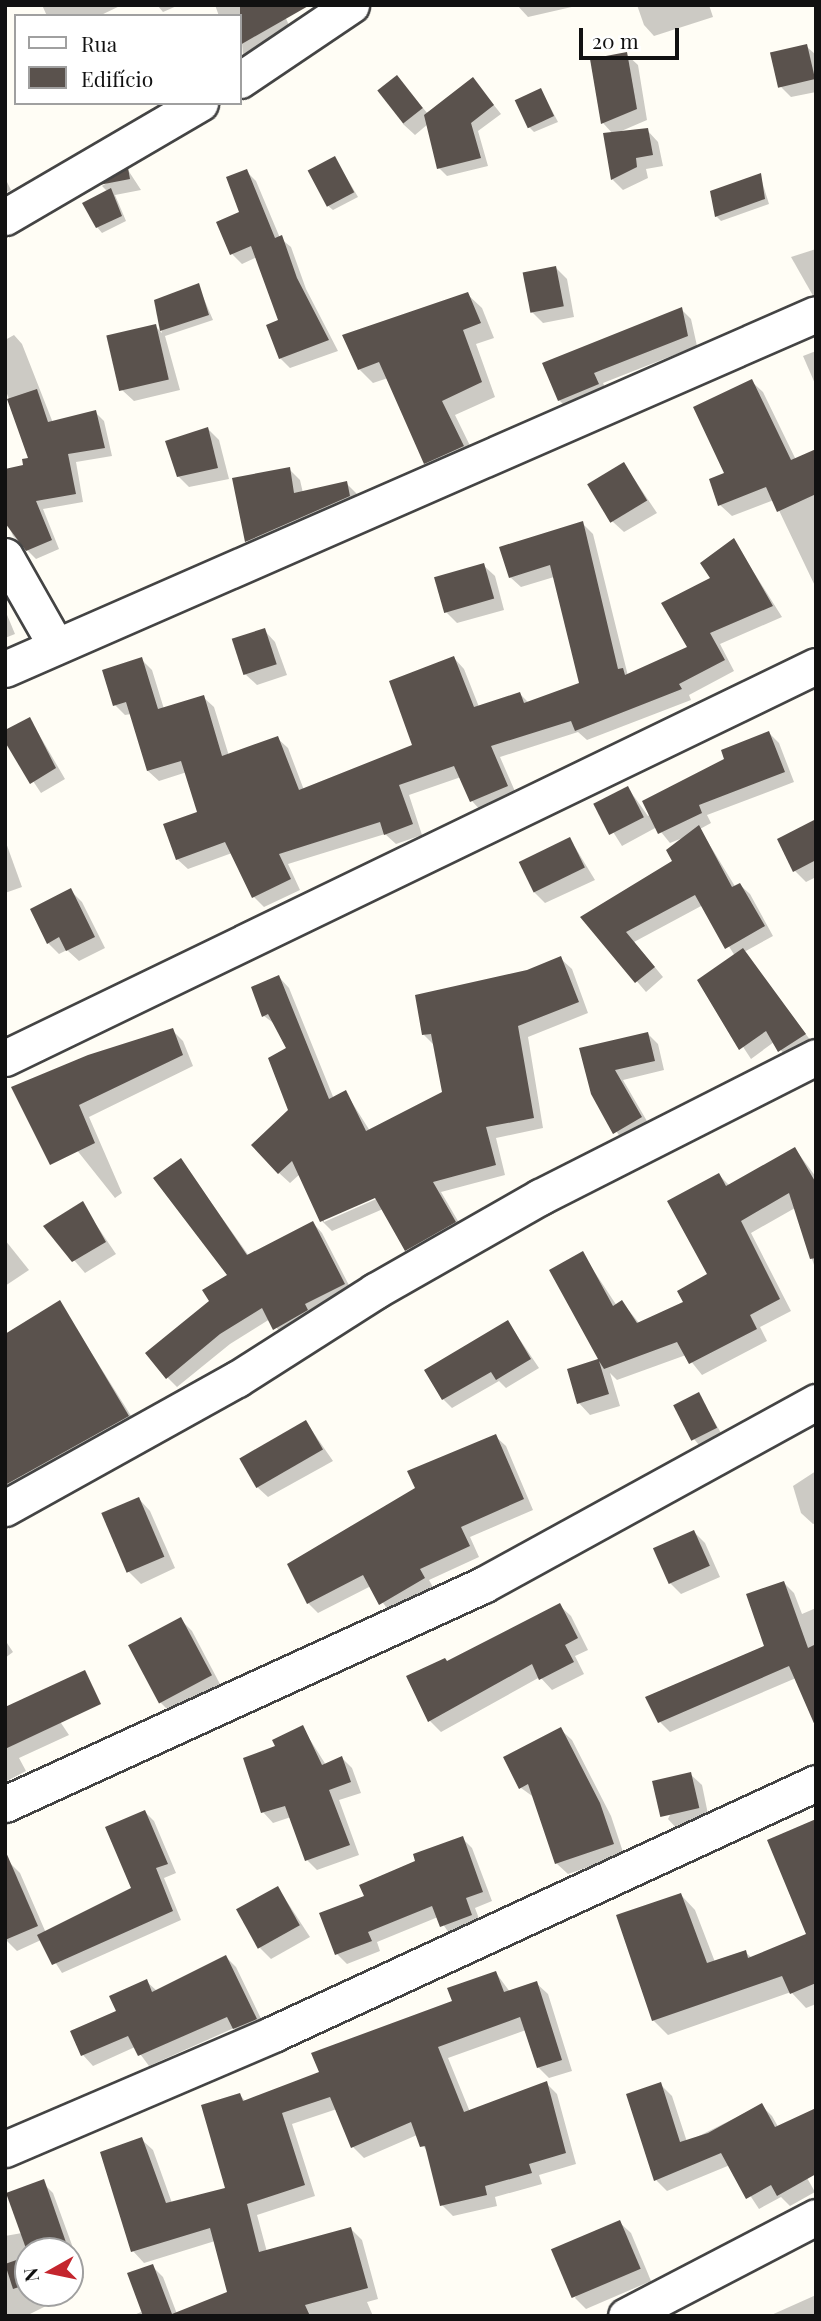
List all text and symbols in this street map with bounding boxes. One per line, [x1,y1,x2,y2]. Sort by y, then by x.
legend [14,14,242,105]
scale bar [583,14,683,58]
text: 20 m [592,26,639,54]
text: Rua [81,29,117,57]
text: Edifício [81,64,153,92]
north arrow [14,2237,84,2307]
text: N [16,2266,44,2284]

